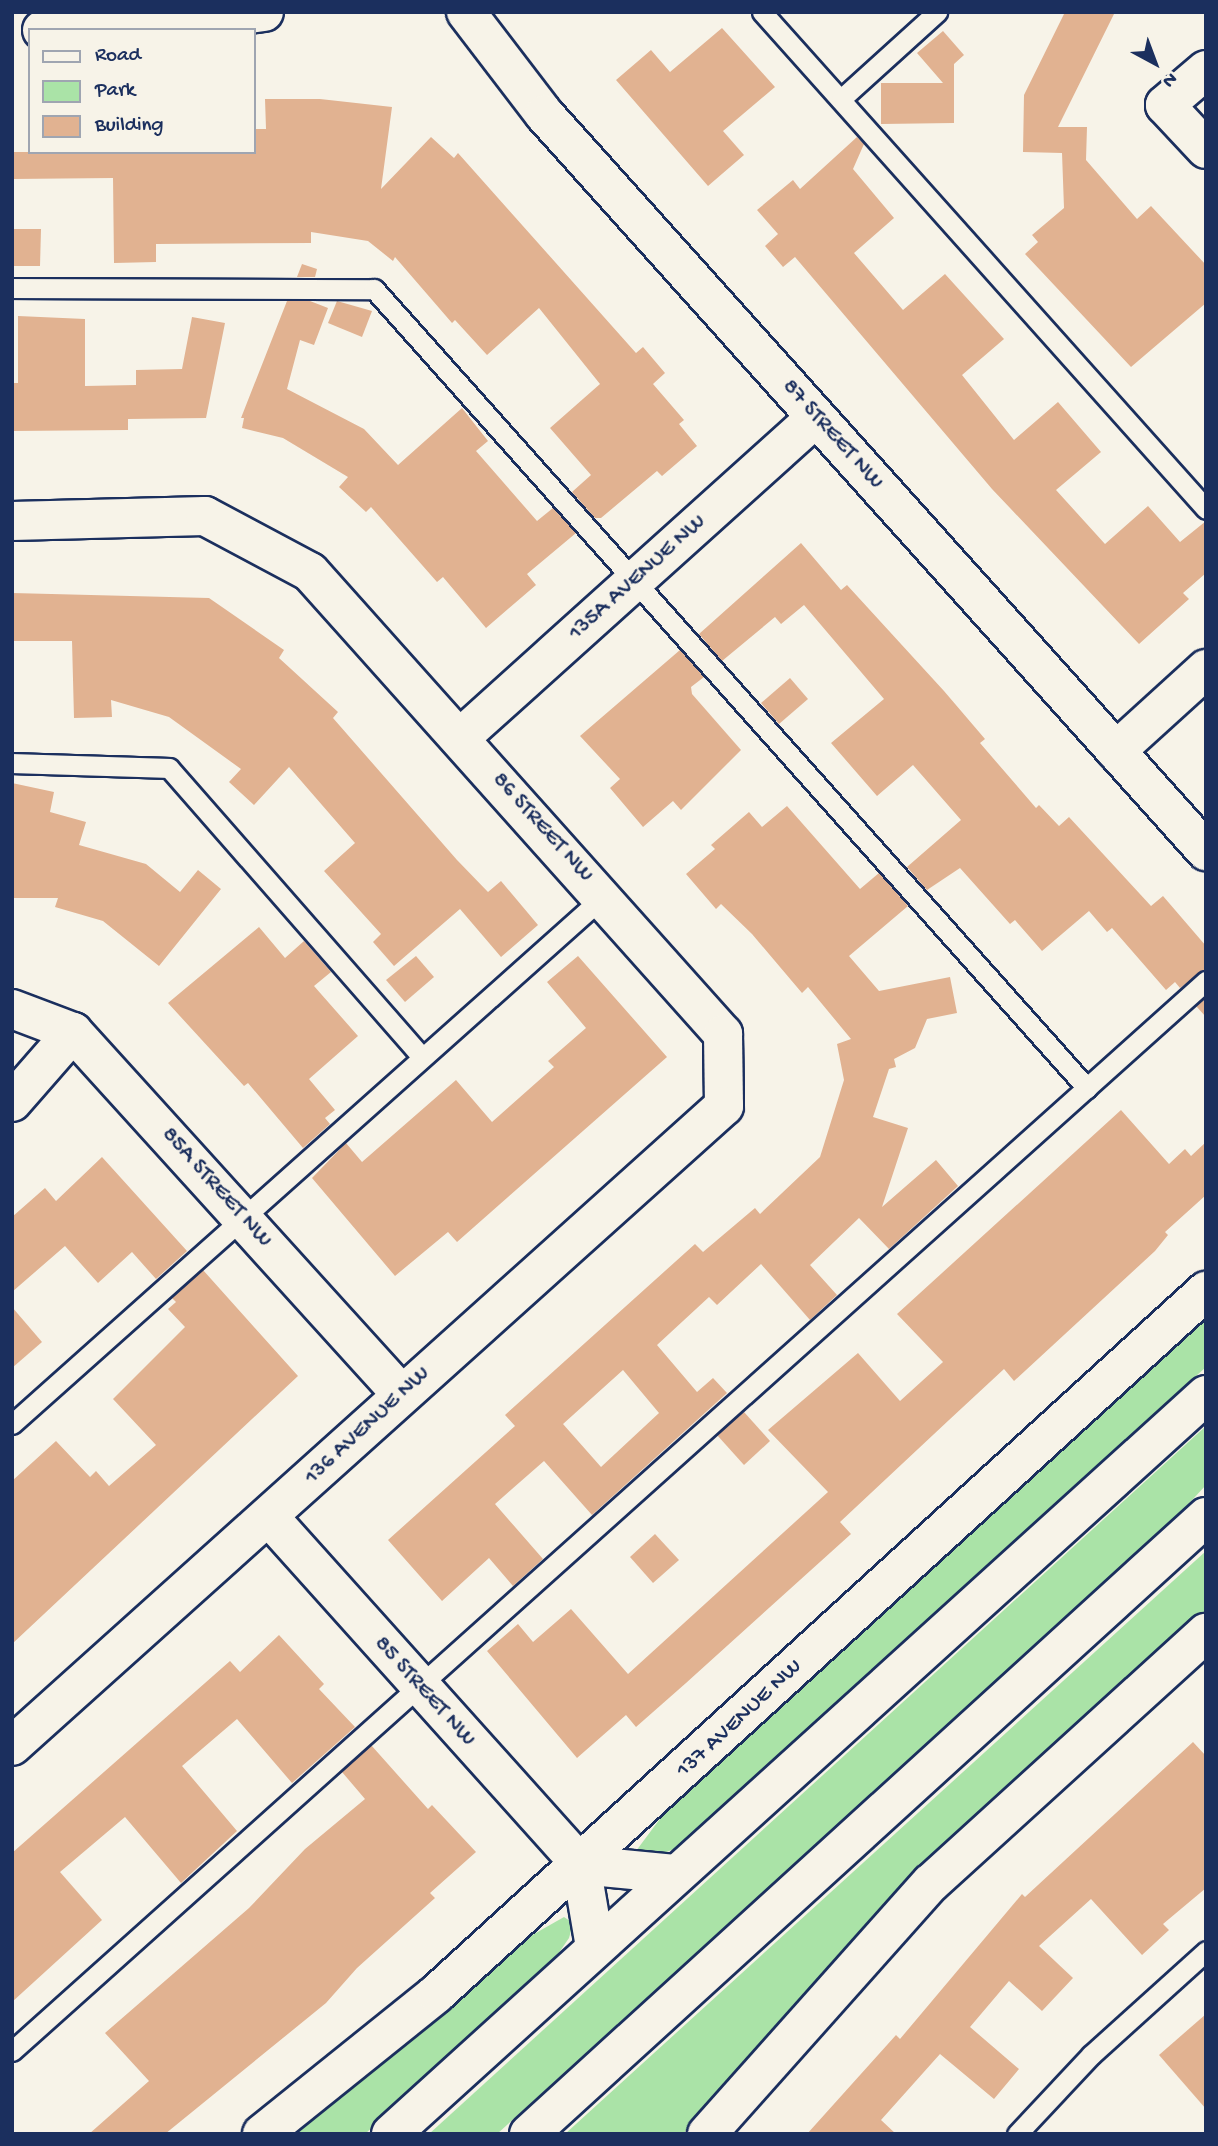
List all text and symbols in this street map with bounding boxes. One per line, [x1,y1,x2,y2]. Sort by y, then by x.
legend [28,28,256,154]
north arrow [1120,28,1190,98]
text: Road [95,44,141,69]
text: N [1157,66,1181,92]
text: Park [95,79,135,104]
text: Building [95,114,164,139]
street label: 87 STREET NW [775,374,889,496]
street label: 135A AVENUE NW [563,509,713,647]
street label: 86 STREET NW [485,767,599,889]
street label: 85A STREET NW [155,1122,277,1254]
street label: 136 AVENUE NW [299,1361,437,1491]
street label: 85 STREET NW [367,1631,481,1753]
street label: 137 AVENUE NW [671,1654,809,1784]

